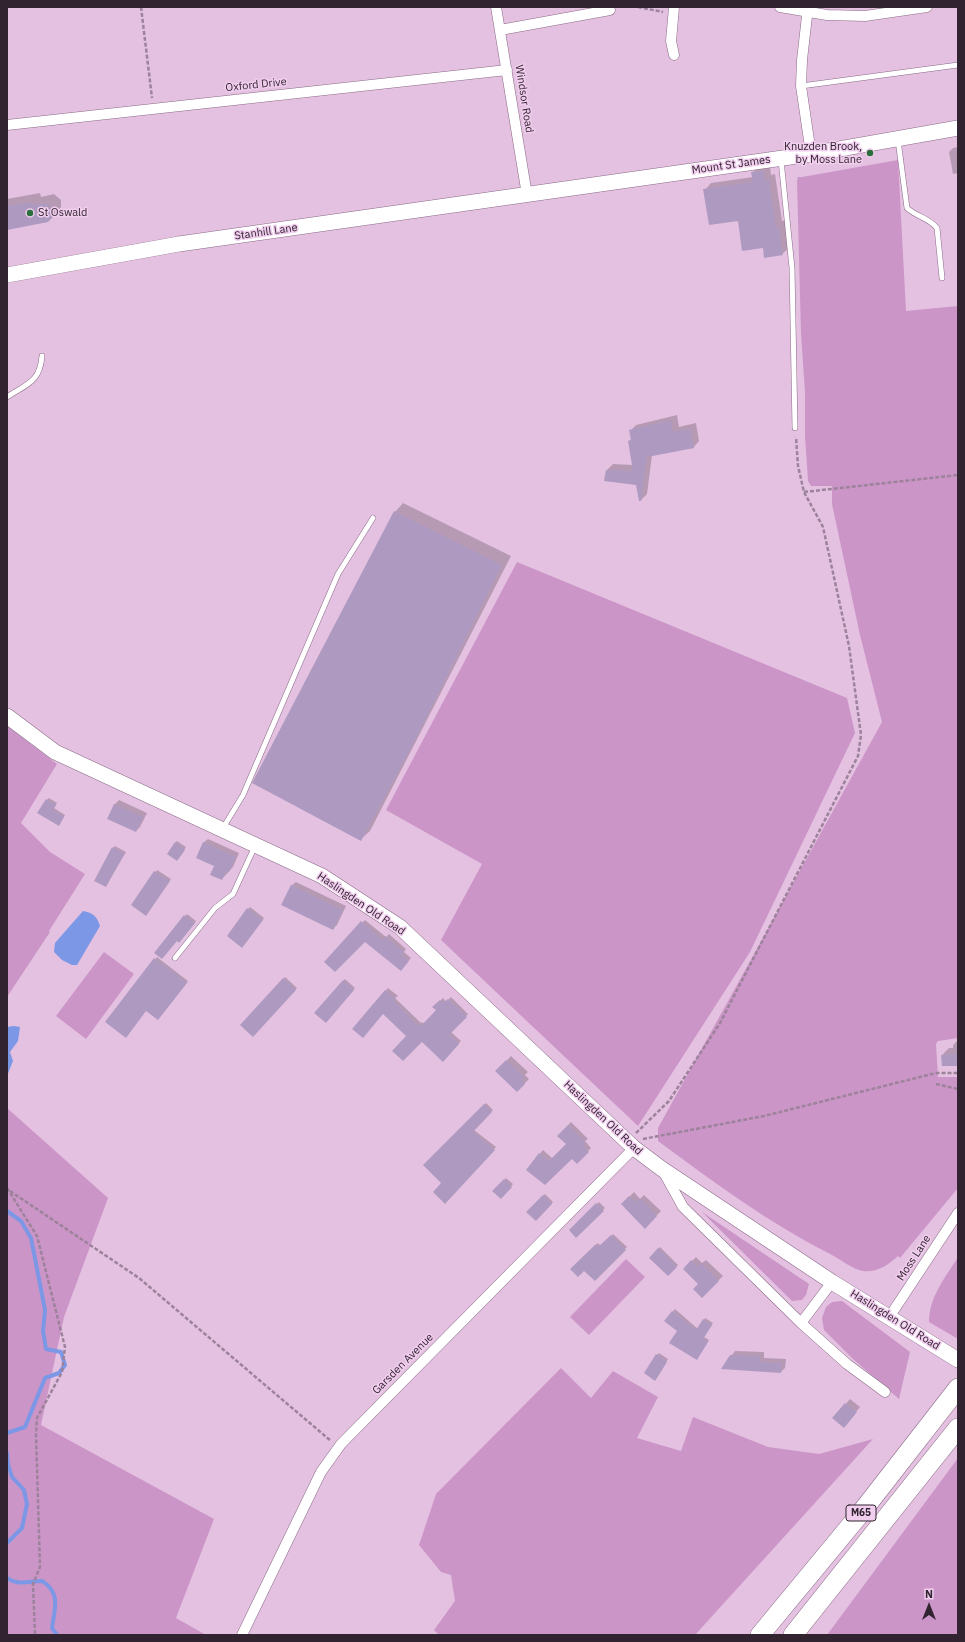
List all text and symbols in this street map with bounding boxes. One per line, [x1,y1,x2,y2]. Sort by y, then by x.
street label: Windsor Road [512,64,536,134]
street label: Oxford Drive [225,75,287,95]
place label: Knuzden Brook, by Moss Lane [784,140,862,166]
marker: Knuzden Brook, by Moss Lane [865,148,875,158]
street label: Mount St James [691,153,771,177]
place label: St Oswald [38,206,87,220]
marker: St Oswald [25,208,35,218]
street label: Stanhill Lane [234,221,298,243]
street label: Haslingden Old Road [315,870,407,938]
street label: Haslingden Old Road [561,1078,645,1158]
street label: Moss Lane [894,1233,934,1283]
street label: Haslingden Old Road [848,1287,942,1353]
street label: Garsden Avenue [370,1331,436,1397]
road number: M65 [846,1505,876,1521]
north arrow [909,1586,949,1626]
text: N [925,1587,933,1601]

